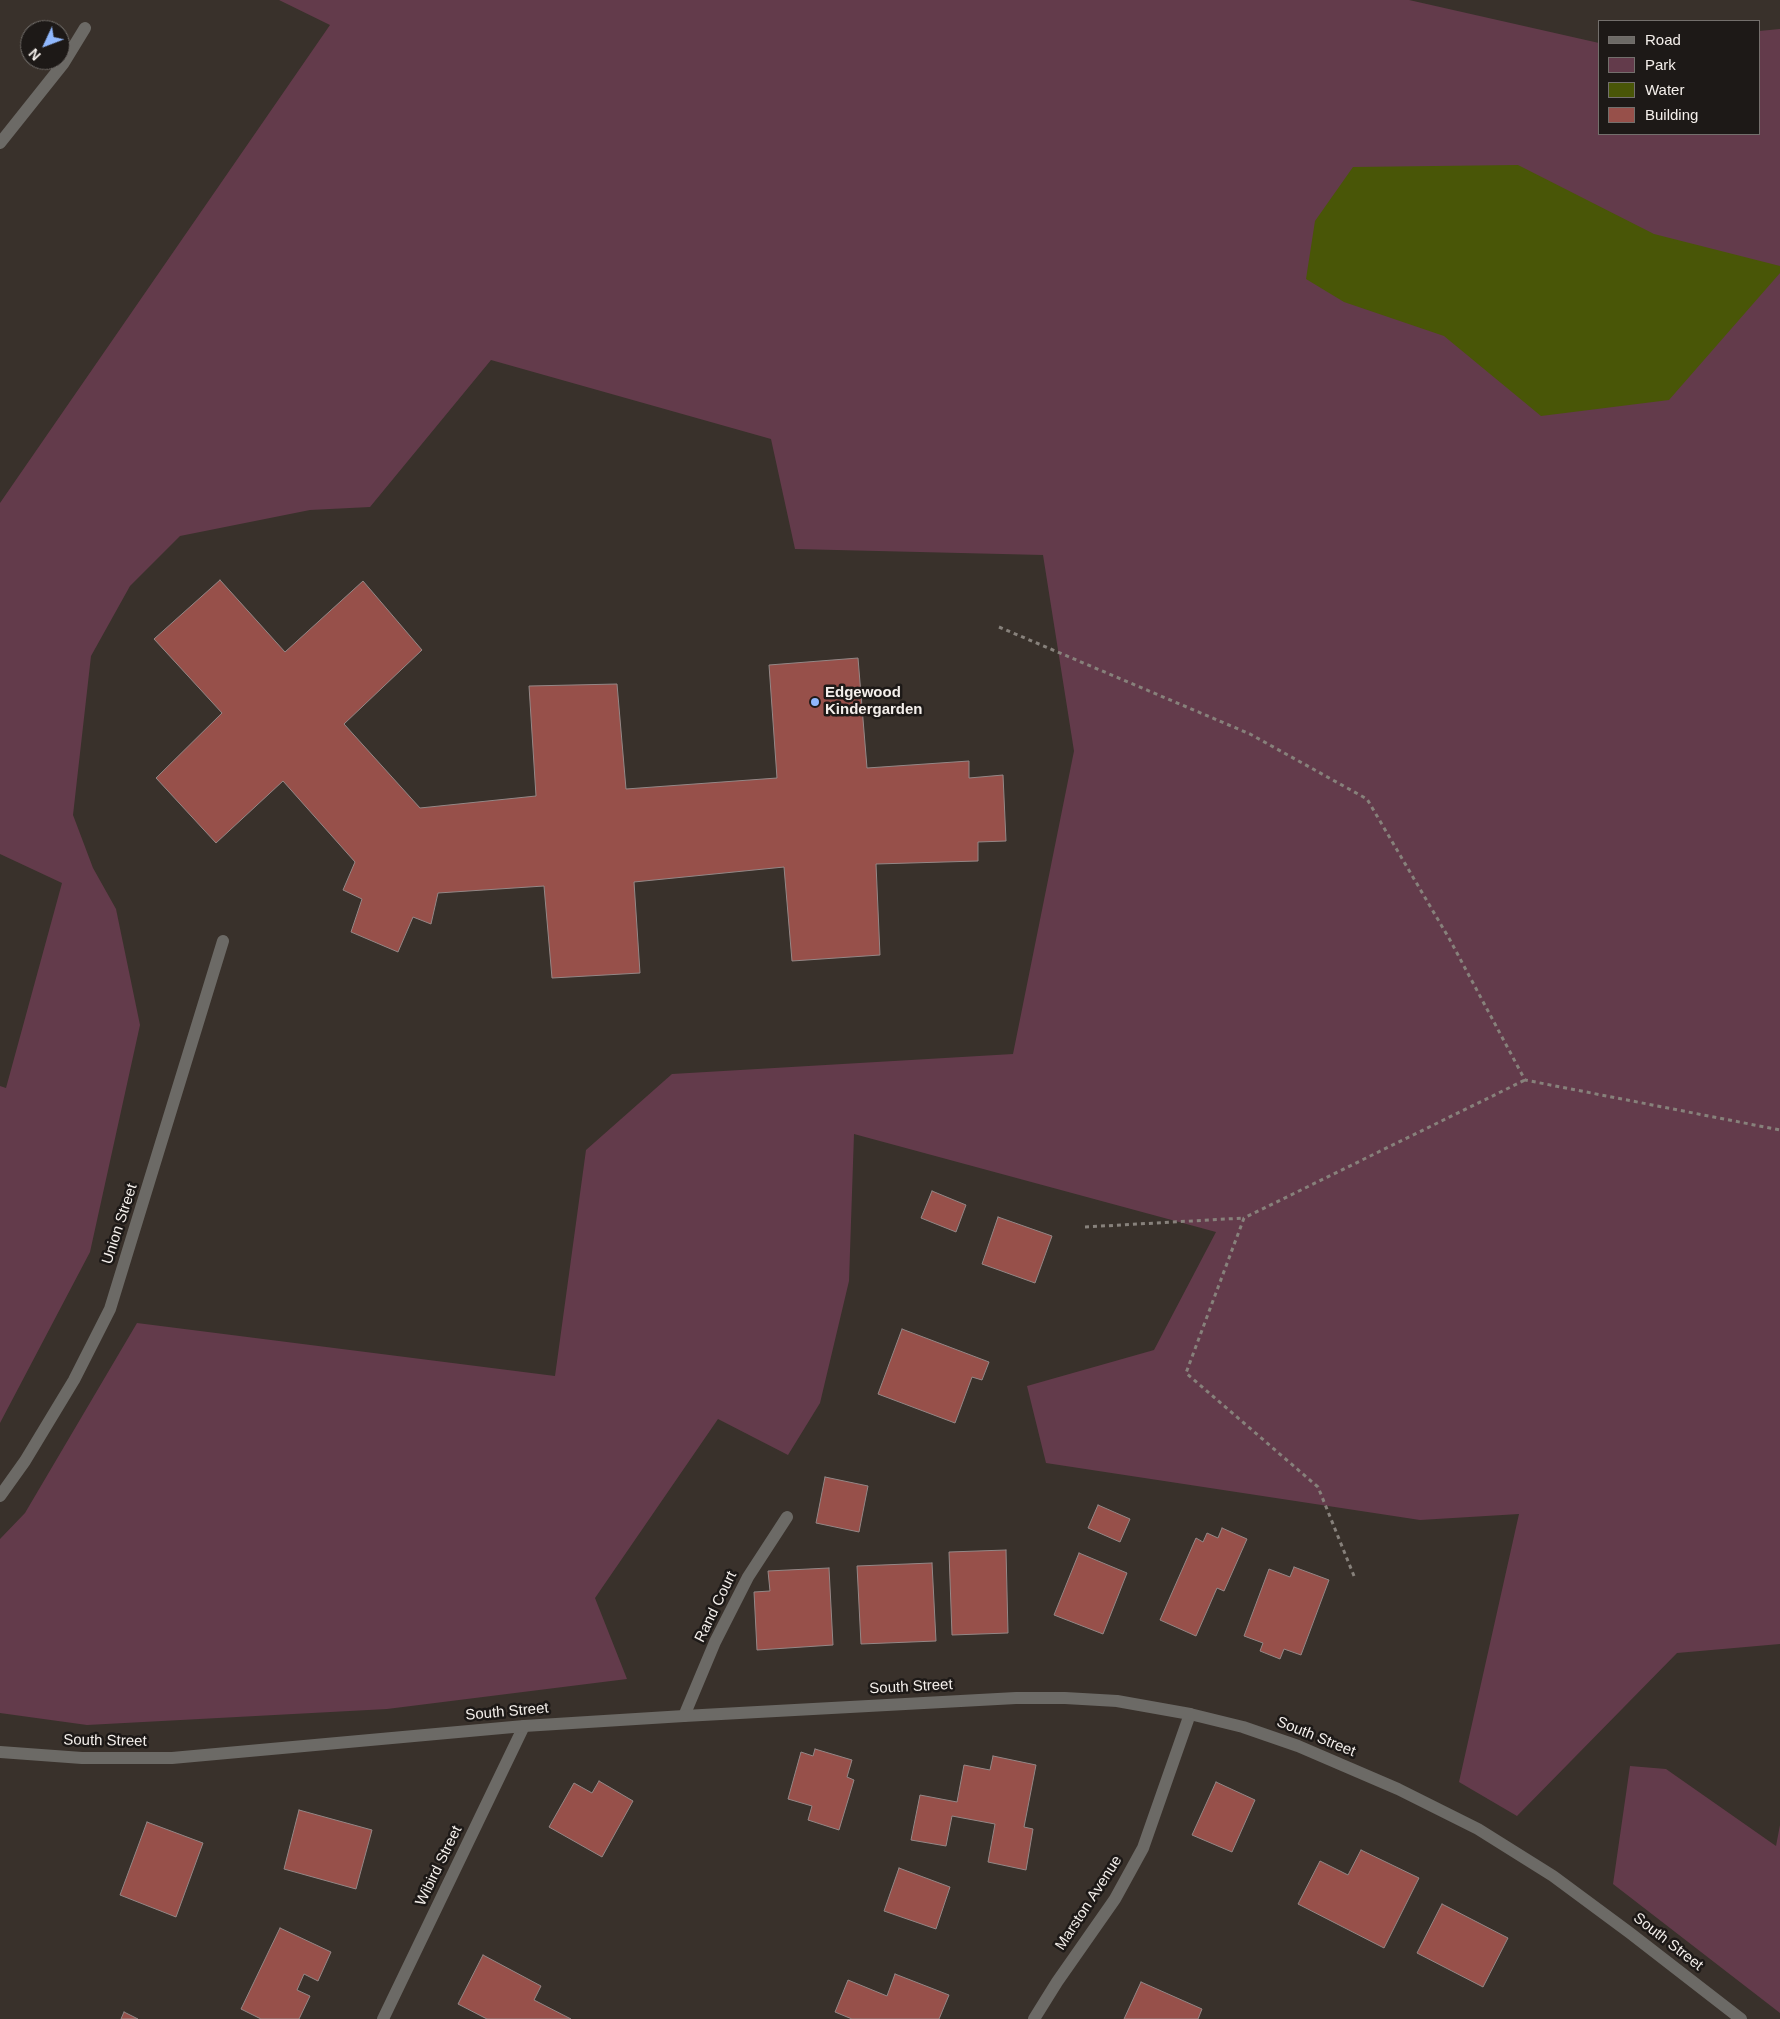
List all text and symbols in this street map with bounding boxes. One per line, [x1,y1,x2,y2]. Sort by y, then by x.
north arrow [20,20,70,70]
legend [1598,20,1760,135]
text: Road [1645,31,1681,48]
text: N [25,45,44,64]
text: Park [1645,56,1676,73]
text: Water [1645,81,1684,98]
text: Building [1645,106,1698,123]
place label: Edgewood Kindergarden [825,684,923,719]
marker: Edgewood Kindergarden [809,696,821,708]
street label: Union Street [99,1182,141,1266]
street label: Rand Court [691,1569,741,1645]
street label: South Street [869,1676,953,1698]
street label: South Street [465,1699,549,1725]
street label: South Street [1274,1713,1358,1761]
street label: South Street [63,1731,147,1751]
street label: Wibird Street [412,1823,466,1909]
street label: Marston Avenue [1052,1852,1126,1954]
street label: South Street [1630,1909,1706,1975]

